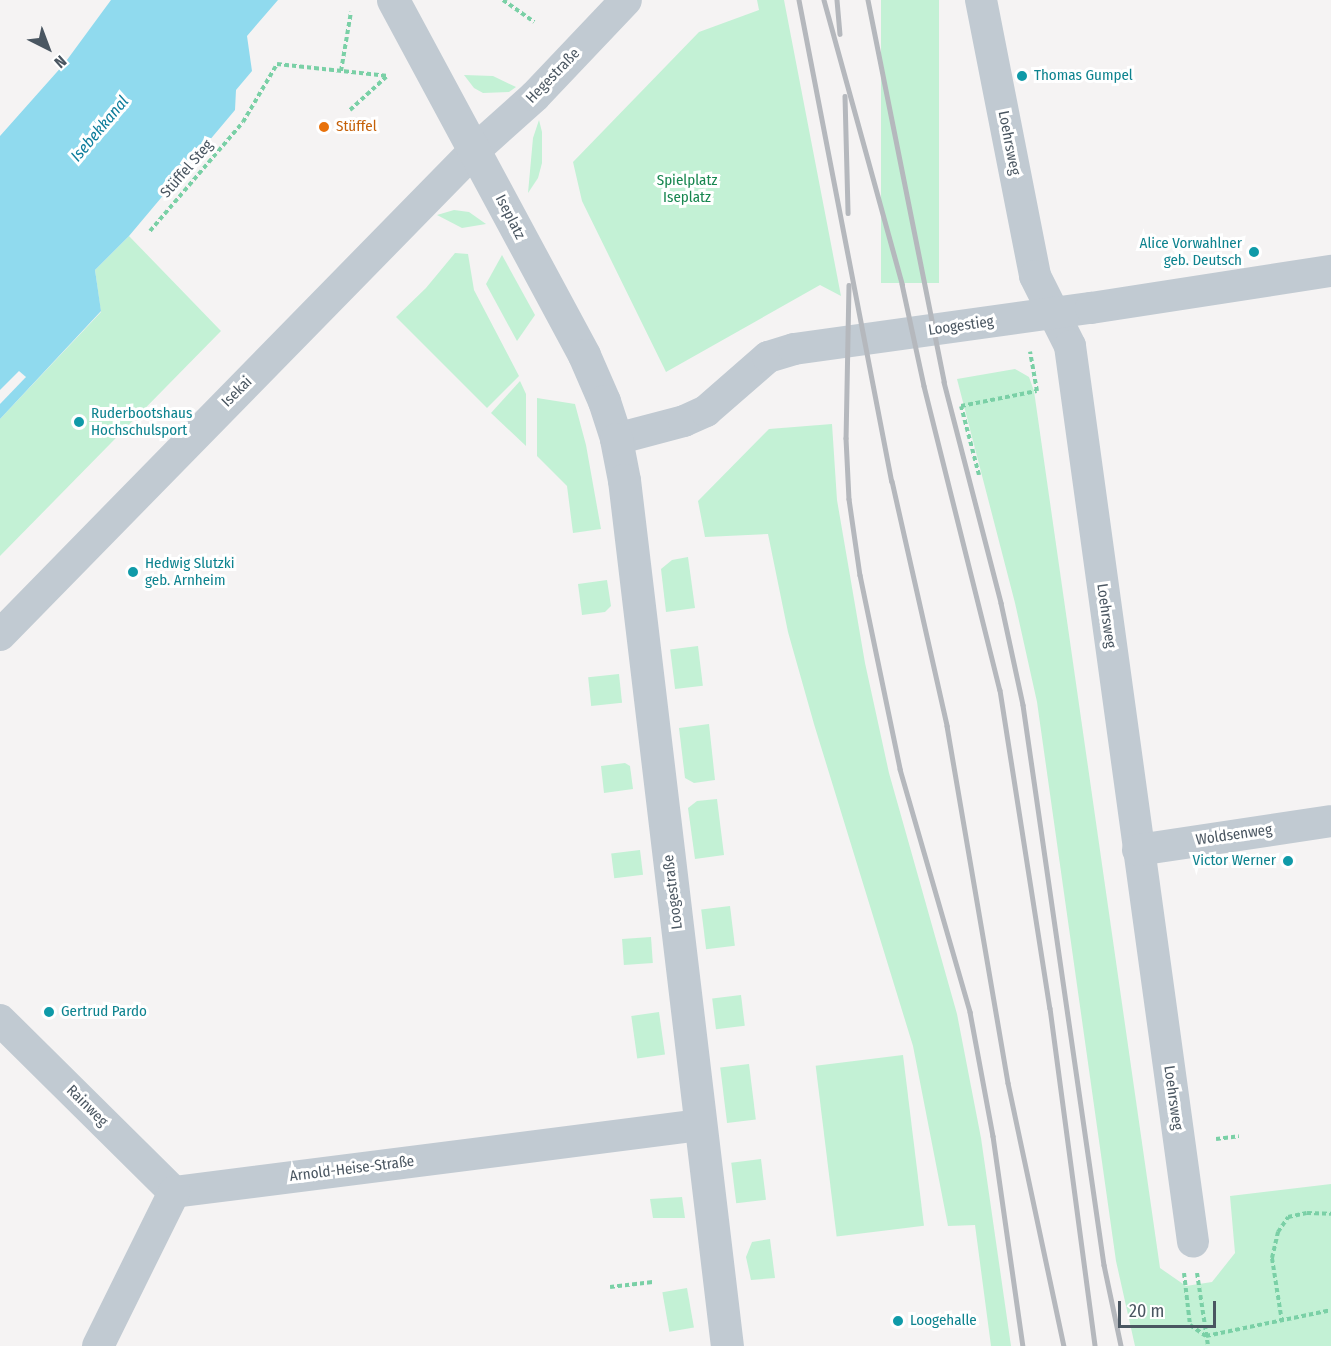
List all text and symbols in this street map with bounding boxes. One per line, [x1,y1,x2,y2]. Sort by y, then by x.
north arrow [18,18,78,78]
street label: Hegestraße [522,45,584,107]
text: N [50,51,70,72]
place label: Thomas Gumpel [1034,67,1133,85]
marker: Thomas Gumpel [1015,69,1029,83]
water label: Isebekkanal [67,92,133,166]
street label: Loehrsweg [994,109,1024,177]
place label: Stüffel [336,118,377,136]
marker: Stüffel [317,120,331,134]
street label: Stüffel Steg [157,136,217,202]
park label: Spielplatz Iseplatz [657,171,717,206]
street label: Iseplatz [491,192,529,242]
place label: Alice Vorwahlner geb. Deutsch [1140,234,1242,269]
marker: Alice Vorwahlner geb. Deutsch [1247,245,1261,259]
street label: Loogestieg [927,313,995,339]
street label: Isekai [218,373,256,411]
place label: Ruderbootshaus Hochschulsport [91,404,192,439]
marker: Ruderbootshaus Hochschulsport [72,415,86,429]
place label: Hedwig Slutzki geb. Arnheim [145,554,235,589]
marker: Hedwig Slutzki geb. Arnheim [126,565,140,579]
street label: Loehrsweg [1093,582,1119,650]
street label: Woldsenweg [1195,821,1273,849]
place label: Victor Werner [1193,852,1276,870]
street label: Loogestraße [659,854,687,930]
marker: Victor Werner [1281,854,1295,868]
place label: Gertrud Pardo [61,1003,147,1021]
marker: Gertrud Pardo [42,1005,56,1019]
street label: Loehrsweg [1160,1064,1186,1132]
street label: Rainweg [62,1081,112,1131]
street label: Arnold-Heise-Straße [289,1152,415,1186]
scale bar [1121,1289,1218,1327]
text: 20 m [1129,1300,1164,1322]
place label: Loogehalle [910,1312,977,1330]
marker: Loogehalle [891,1314,905,1328]

